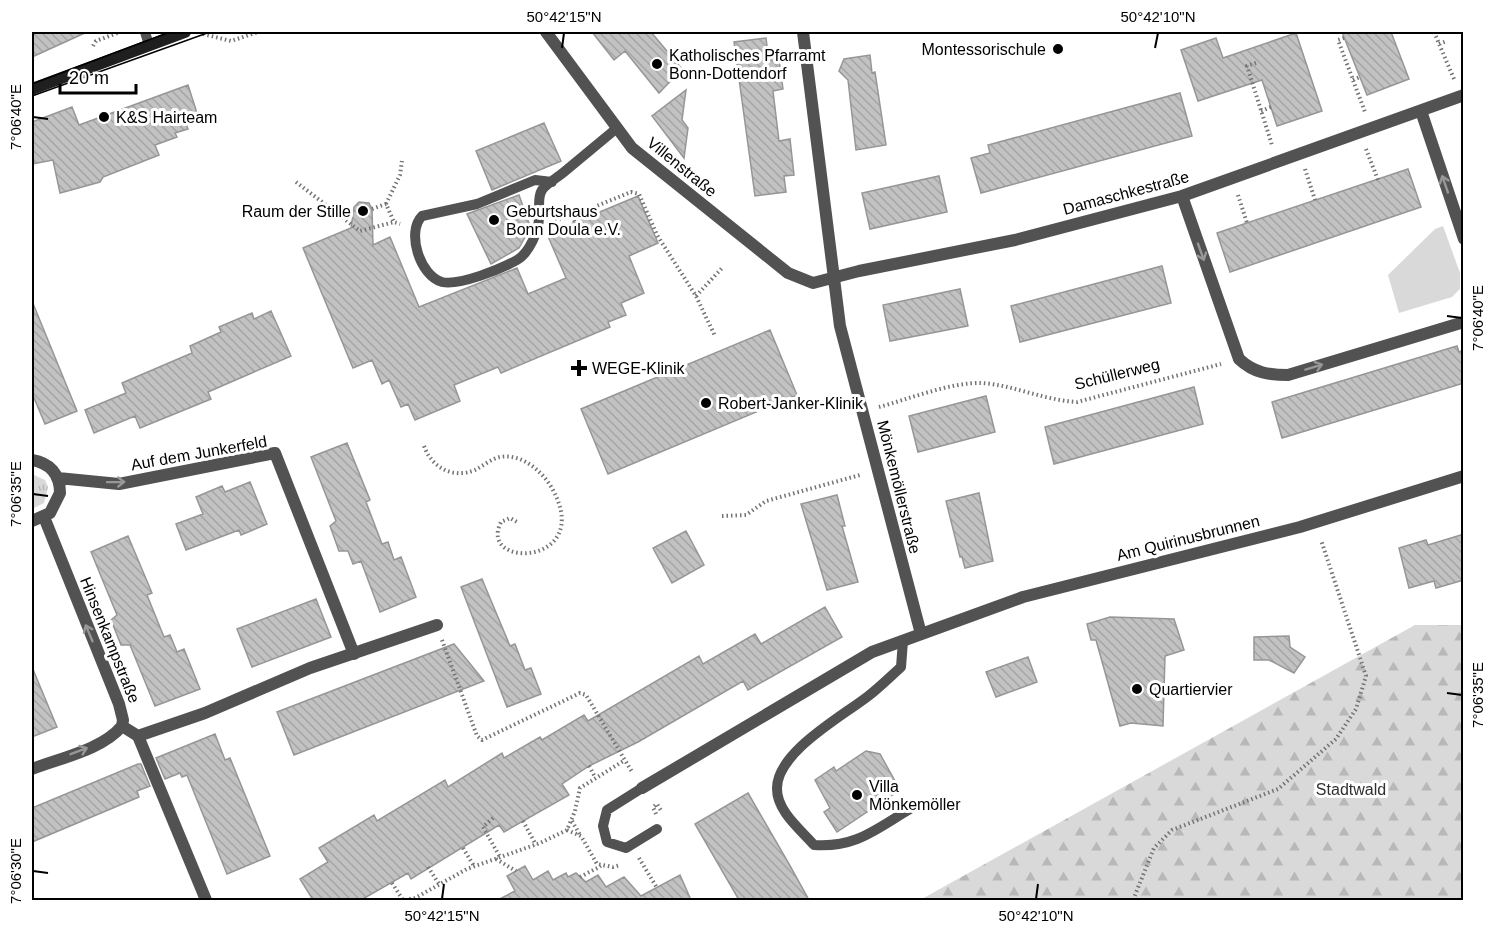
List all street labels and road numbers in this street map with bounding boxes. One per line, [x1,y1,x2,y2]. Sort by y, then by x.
street label: Villenstraße [644,134,720,200]
street label: Damaschkestraße [1061,168,1191,218]
street label: Schüllerweg [1073,355,1161,393]
street label: Mönkemöllerstraße [874,419,924,556]
street label: Auf dem Junkerfeld [130,433,268,473]
street label: Am Quirinusbrunnen [1115,512,1261,564]
street label: Hinsenkampstraße [77,575,143,706]

